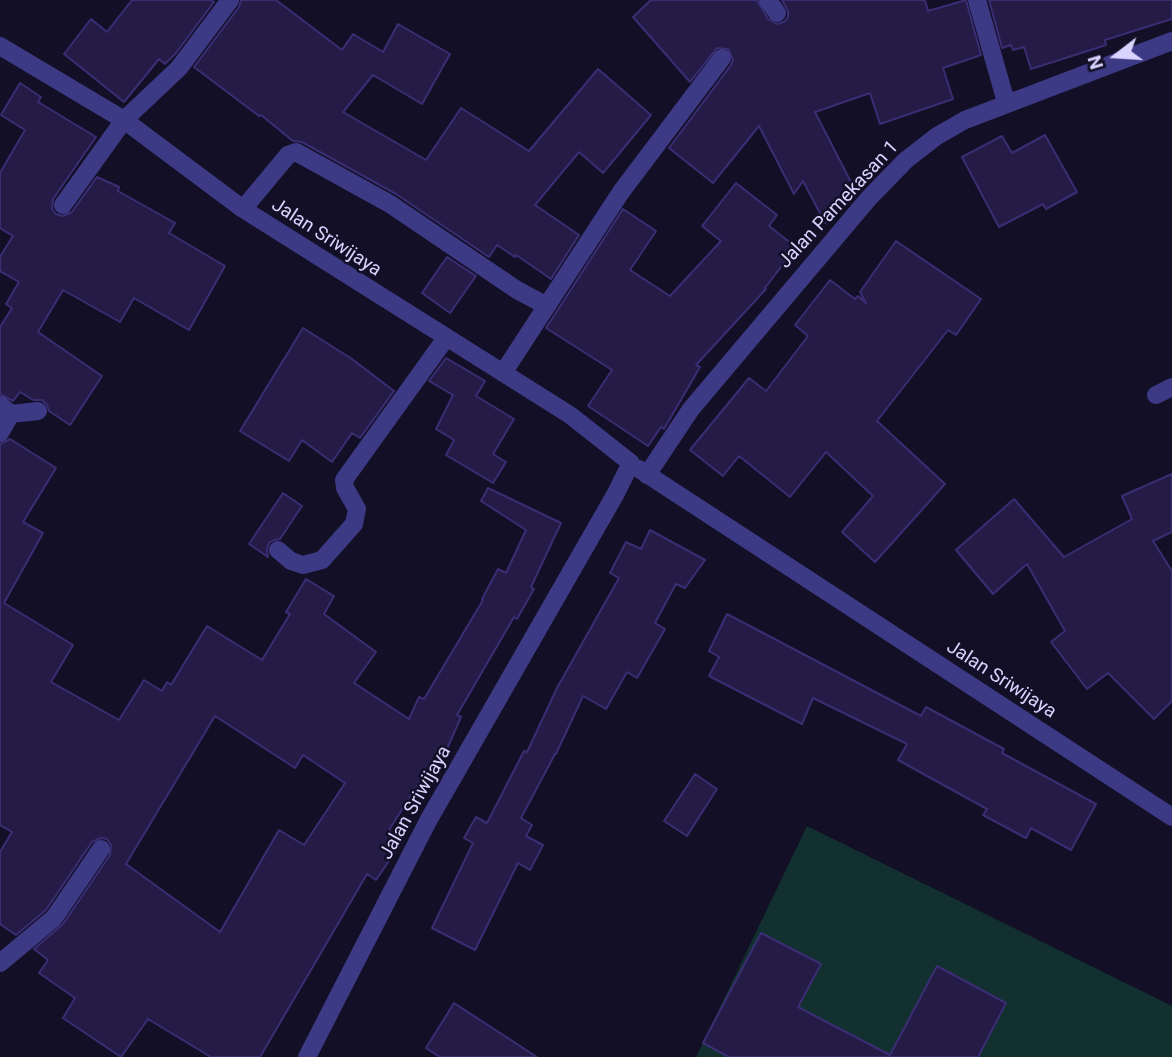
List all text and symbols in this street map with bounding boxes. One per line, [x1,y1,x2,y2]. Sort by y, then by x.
north arrow [1081,21,1151,91]
text: N [1082,53,1108,72]
street label: Jalan Pamekasan 1 [774,137,904,273]
street label: Jalan Sriwijaya [267,194,385,282]
street label: Jalan Sriwijaya [942,636,1060,724]
street label: Jalan Sriwijaya [375,742,457,864]

